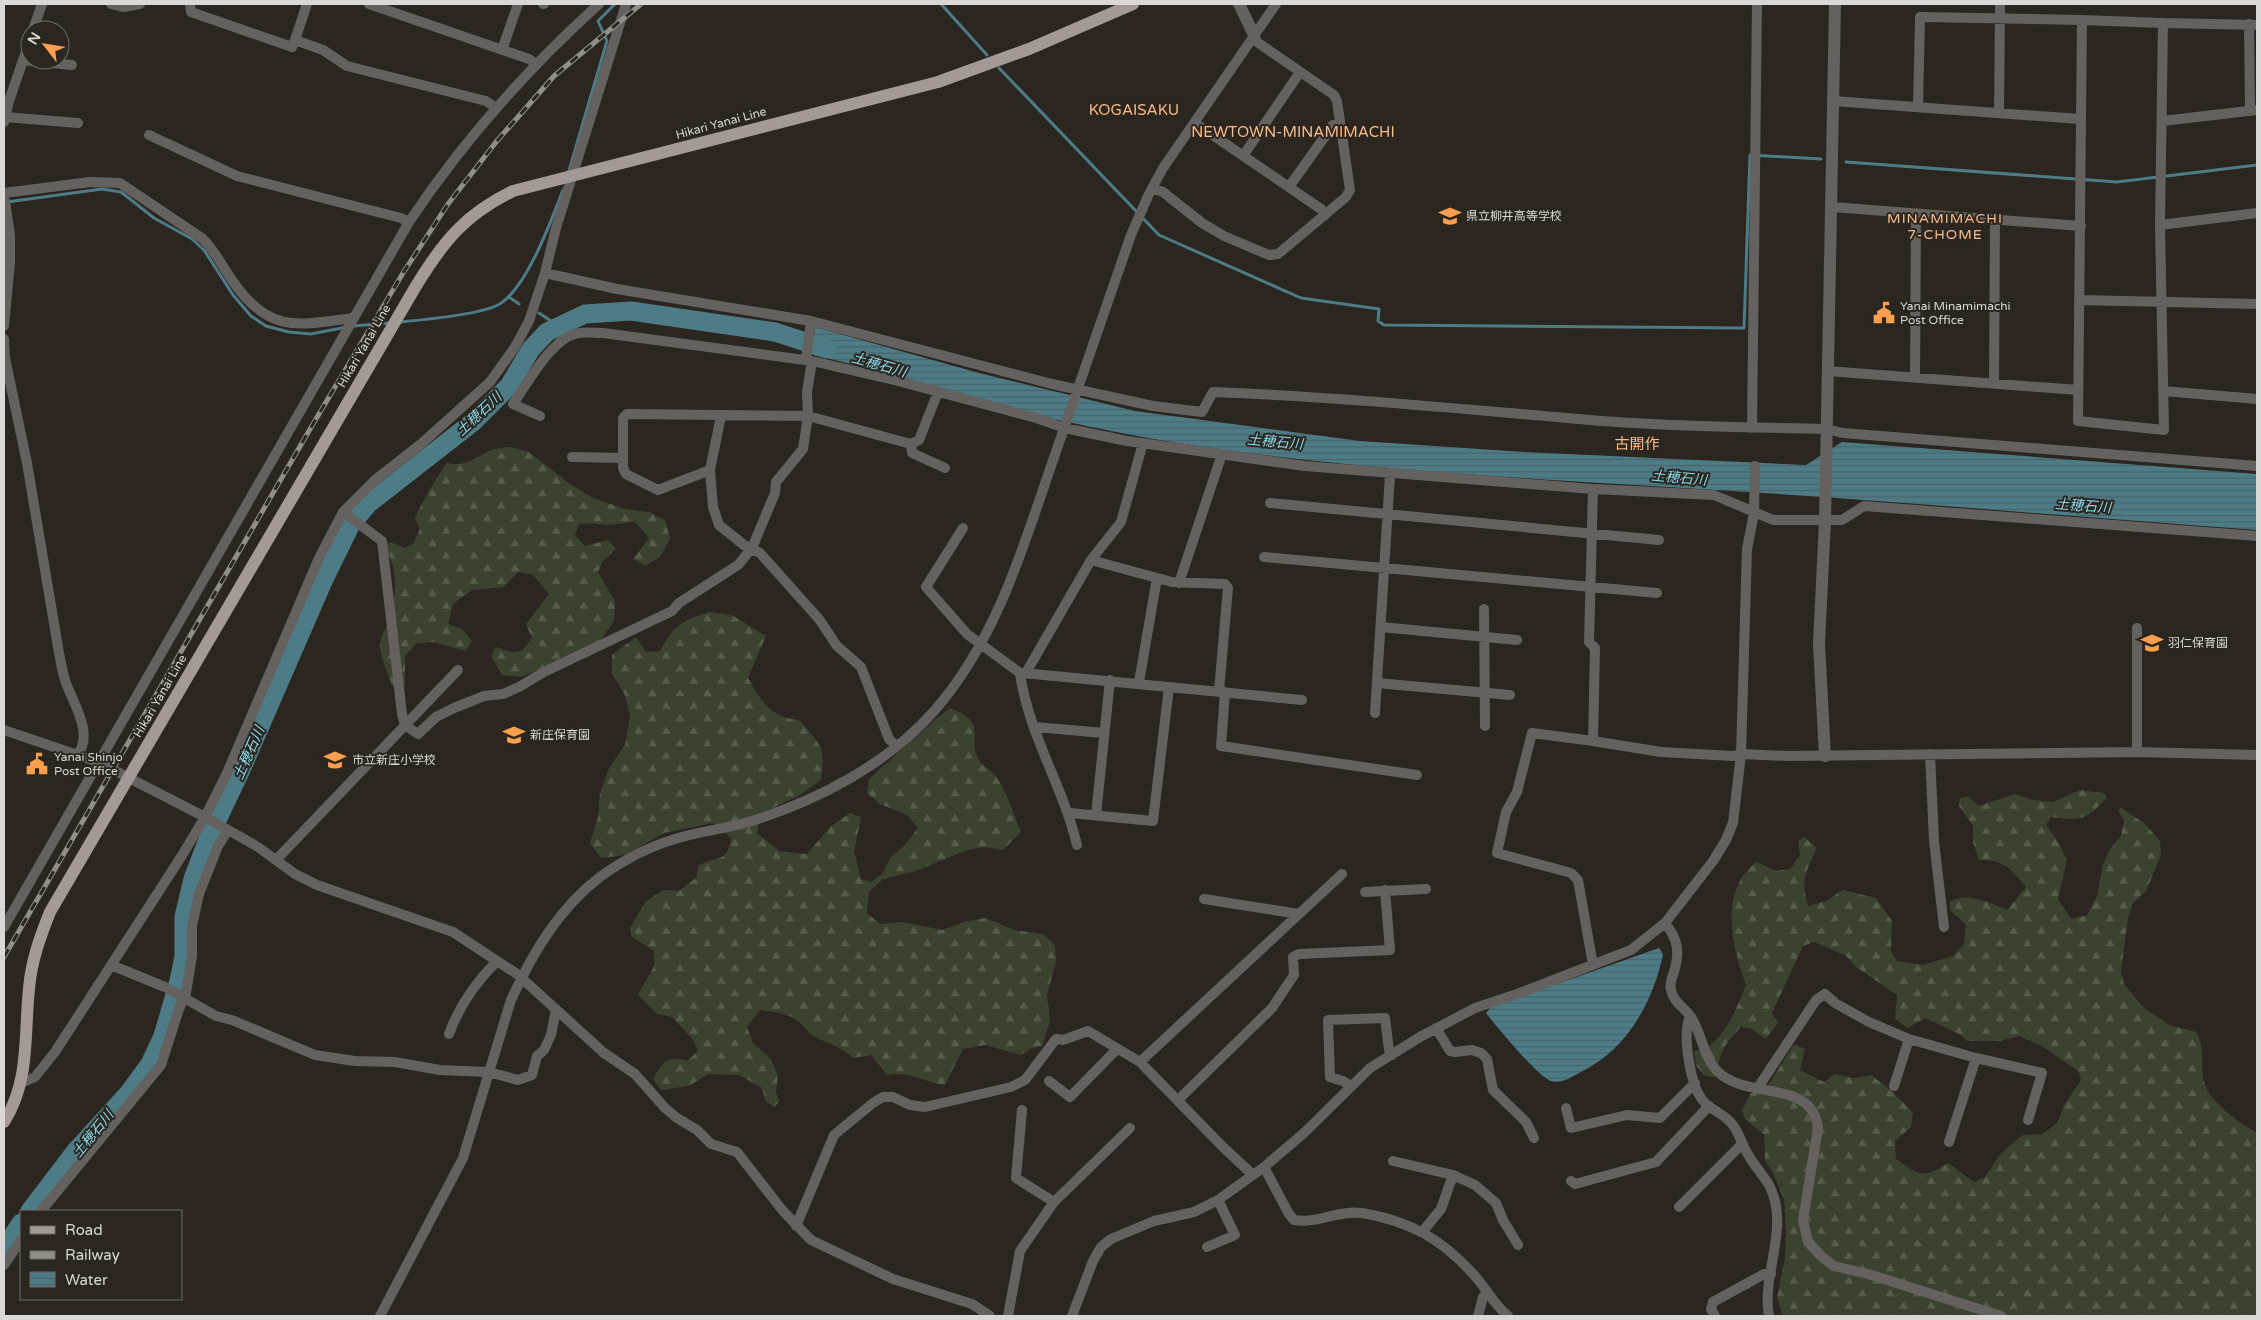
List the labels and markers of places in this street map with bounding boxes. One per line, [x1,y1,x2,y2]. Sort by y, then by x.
school or university icon: 県立柳井高等学校 [1437,203,1463,229]
place label: 県立柳井高等学校 [1466,209,1562,223]
place label: Yanai Minamimachi Post Office [1900,299,2011,327]
public building icon: Yanai Minamimachi Post Office [1871,300,1897,326]
school or university icon: 羽仁保育園 [2139,630,2165,656]
place label: 羽仁保育園 [2168,636,2228,650]
school or university icon: 新庄保育園 [501,722,527,748]
place label: 新庄保育園 [530,728,590,742]
school or university icon: 市立新庄小学校 [322,747,348,773]
place label: Yanai Shinjo Post Office [54,750,123,778]
public building icon: Yanai Shinjo Post Office [24,751,50,777]
place label: 市立新庄小学校 [352,753,436,767]

